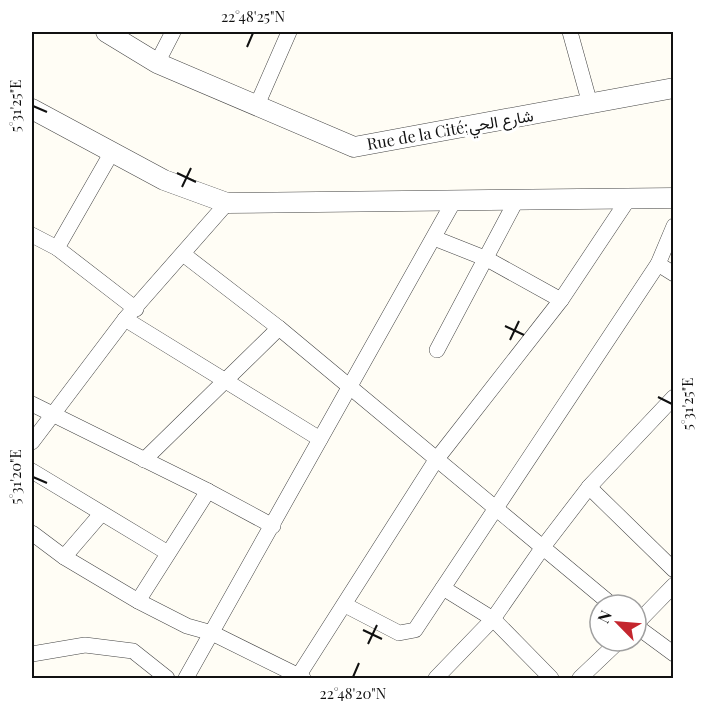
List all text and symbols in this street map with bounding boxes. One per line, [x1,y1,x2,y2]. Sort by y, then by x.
text: 22°48'25"N [221,6,286,26]
text: 5°31'25"E [5,80,25,132]
street label: Rue de la Cité;شارع الحي [365,104,536,158]
text: 5°31'25"E [677,378,697,430]
text: 5°31'20"E [5,449,25,505]
north arrow [588,593,648,653]
text: N [592,606,616,626]
text: 22°48'20"N [320,683,387,703]

